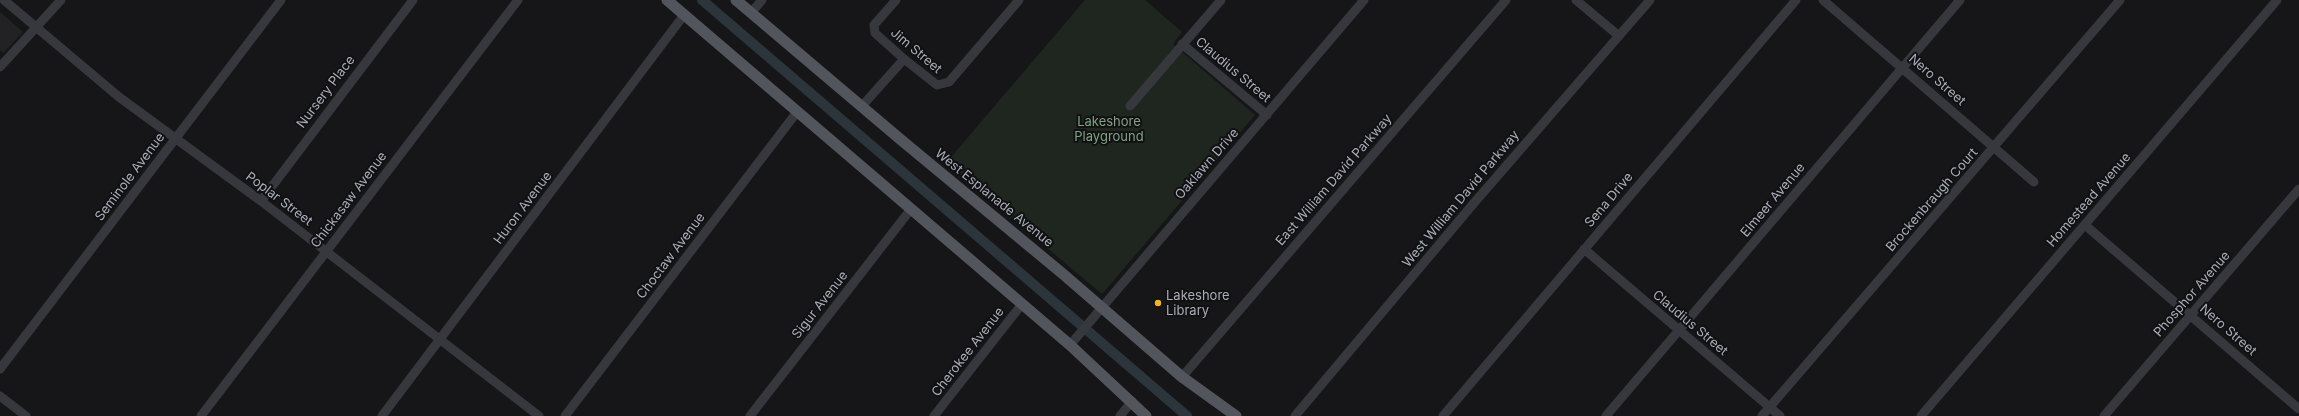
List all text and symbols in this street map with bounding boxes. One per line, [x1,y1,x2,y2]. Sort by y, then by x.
street label: Jim Street [887,25,945,77]
street label: Claudius Street [1192,34,1274,106]
street label: Nero Street [1905,51,1969,109]
street label: Nursery Place [294,53,358,131]
street label: East William David Parkway [1273,111,1395,249]
park label: Lakeshore Playground [1074,114,1144,145]
street label: Oaklawn Drive [1172,125,1242,203]
street label: West William David Parkway [1399,127,1523,271]
street label: Seminole Avenue [92,130,168,224]
street label: Brockenbraugh Court [1883,145,1981,255]
street label: West Esplanade Avenue [932,146,1056,250]
street label: Chickasaw Avenue [308,149,390,251]
street label: Homestead Avenue [2044,150,2134,250]
street label: Elmeer Avenue [1738,160,1808,240]
street label: Poplar Street [242,169,316,229]
street label: Huron Avenue [491,169,555,247]
street label: Sena Drive [1582,169,1636,231]
street label: Choctaw Avenue [633,210,709,302]
street label: Phosphor Avenue [2151,248,2233,340]
street label: Sigur Avenue [789,268,851,342]
street label: Claudius Street [1649,287,1731,359]
place label: Lakeshore Library [1166,288,1230,319]
marker: Lakeshore Library [1153,298,1163,308]
street label: Nero Street [2196,301,2260,359]
street label: Cherokee Avenue [928,304,1008,400]

